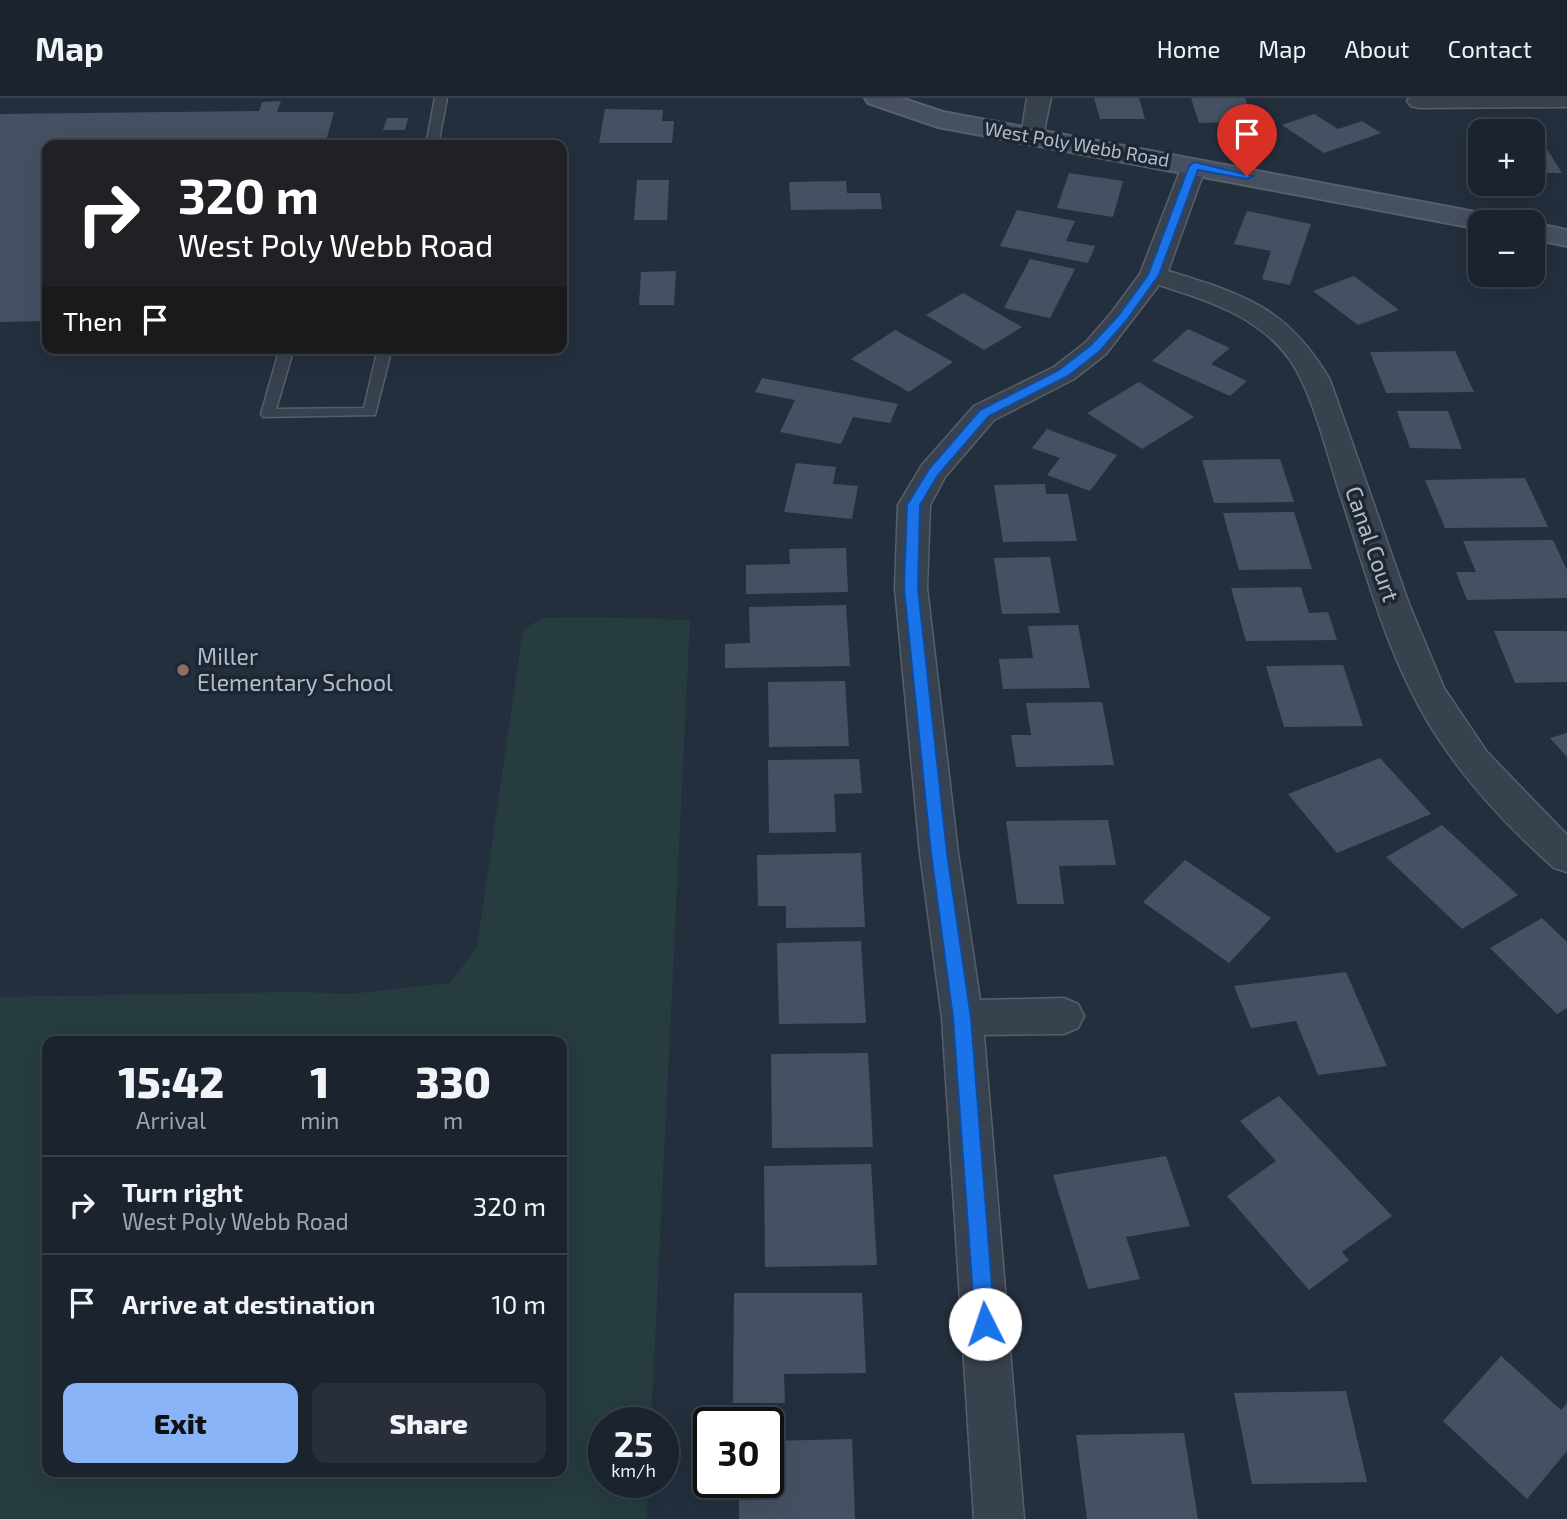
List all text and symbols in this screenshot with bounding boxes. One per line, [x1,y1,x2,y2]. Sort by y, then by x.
text: Map [35,28,104,68]
text: Home [1157,34,1220,63]
text: Map [1258,34,1306,63]
text: About [1344,34,1410,63]
text: Contact [1448,34,1532,63]
pin [1217,104,1277,176]
icon: arrive [1228,115,1266,153]
street label: West Poly Webb Road [983,116,1171,171]
map controls [1468,119,1545,287]
button: + [1468,119,1545,196]
text: 320 m [178,165,319,224]
icon: right [63,168,154,259]
button: − [1468,210,1545,287]
text: West Poly Webb Road [178,225,493,263]
icon: arrive [136,301,174,339]
text: Then [63,305,122,336]
street label: Canal Court [1340,482,1406,605]
place label: Miller Elementary School [197,642,393,696]
marker: Miller Elementary School [175,662,191,678]
text: 15:42 [118,1056,224,1106]
text: 1 [310,1056,329,1106]
text: 330 [416,1056,491,1106]
text: Arrival [136,1106,206,1134]
text: min [300,1106,339,1134]
text: m [443,1106,463,1134]
text: Turn right [122,1176,243,1207]
icon: right [63,1186,101,1224]
text: 320 m [473,1190,546,1221]
text: West Poly Webb Road [122,1207,349,1235]
icon: arrive [63,1284,101,1322]
position arrow [948,1287,1022,1361]
text: Arrive at destination [122,1288,375,1319]
text: 10 m [491,1288,546,1319]
button: Exit [63,1383,298,1463]
button: Share [312,1383,546,1463]
speed limit sign: 30 [693,1407,784,1498]
text: 25 [614,1422,653,1464]
text: km/h [611,1459,656,1481]

